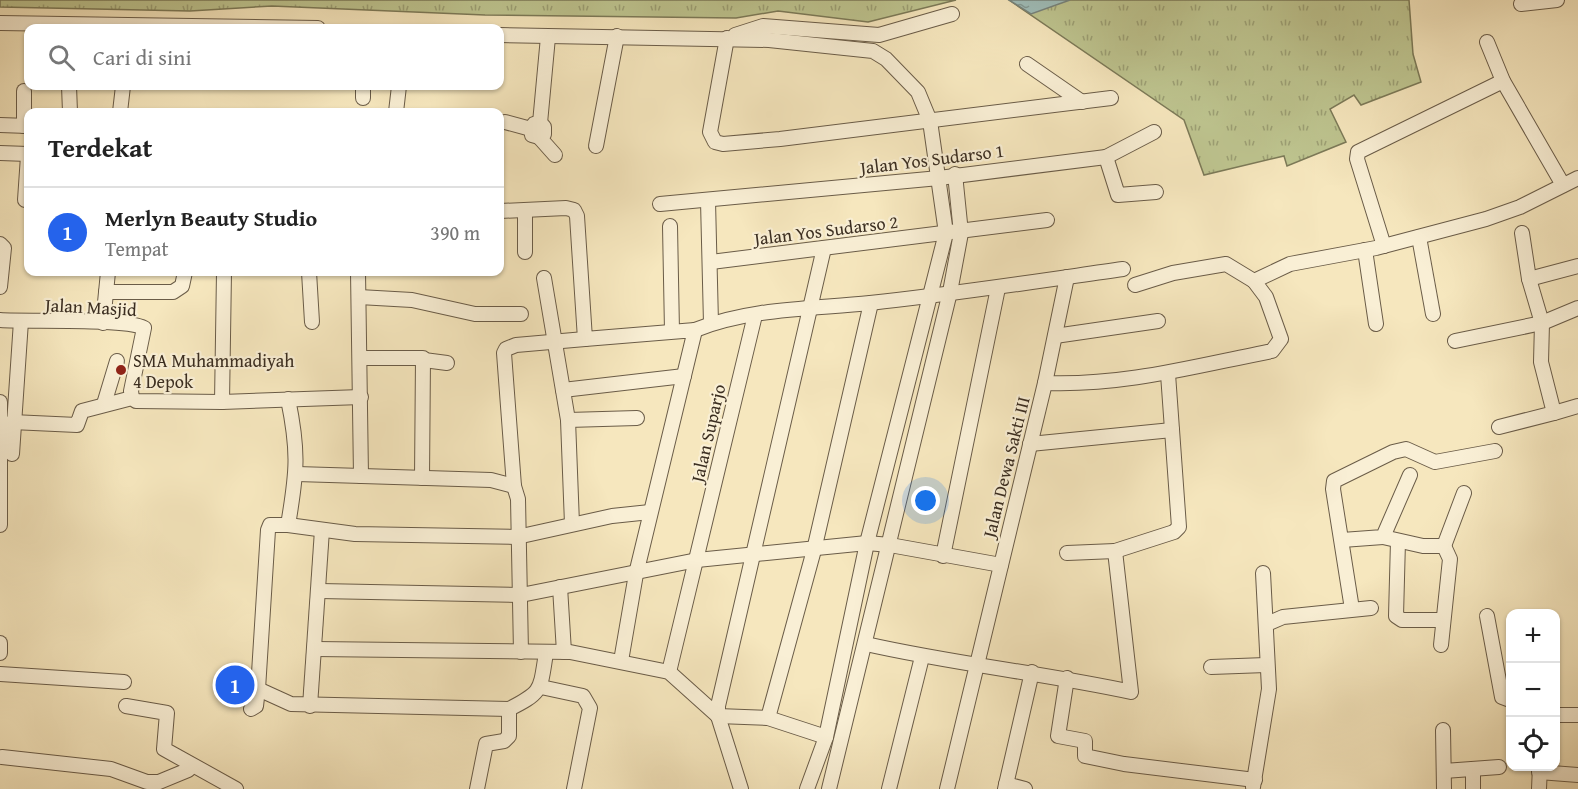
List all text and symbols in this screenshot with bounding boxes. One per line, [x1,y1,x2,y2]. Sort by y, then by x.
search box [24,24,504,90]
icon: search [45,41,78,74]
text: Cari di sini [93,41,192,73]
text: Terdekat [48,128,152,167]
street label: Jalan Yos Sudarso 1 [856,137,1006,181]
text: Merlyn Beauty Studio [105,202,317,234]
street label: Jalan Yos Sudarso 2 [750,208,900,252]
text: 1 [62,218,73,247]
text: 390 m [430,218,480,247]
text: Tempat [105,234,168,263]
street label: Jalan Masjid [42,291,138,323]
place label: SMA Muhammadiyah 4 Depok [133,347,294,395]
marker: SMA Muhammadiyah 4 Depok [114,363,128,377]
street label: Jalan Suparjo [683,381,732,487]
street label: Jalan Dewa Sakti III [975,394,1037,542]
your location [911,486,940,515]
map controls [1506,609,1560,771]
button: + [1506,609,1560,663]
pin: 1 [216,662,254,708]
button: − [1506,663,1560,717]
button: locate [1506,717,1560,771]

